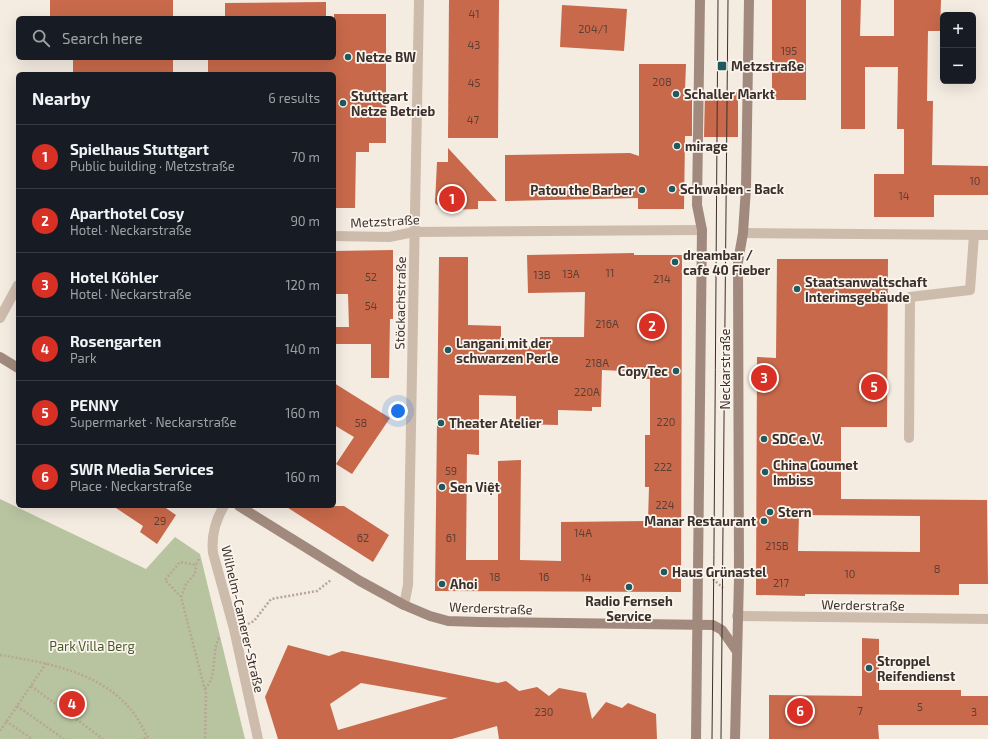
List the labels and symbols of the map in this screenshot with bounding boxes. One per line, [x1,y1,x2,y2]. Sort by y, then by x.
house number: 41 [468,7,480,20]
house number: 204/1 [578,22,608,35]
house number: 43 [468,38,480,51]
house number: 195 [781,44,797,57]
place label: Netze BW [356,49,416,65]
marker: Netze BW [343,52,353,62]
place label: Metzstraße [731,58,804,74]
marker: Metzstraße [716,60,728,72]
house number: 208 [652,75,672,88]
house number: 45 [468,76,480,89]
place label: Schaller Markt [684,86,776,102]
place label: Stuttgart Netze Betrieb [351,88,435,119]
marker: Schaller Markt [671,89,681,99]
marker: Stuttgart Netze Betrieb [338,98,348,108]
house number: 47 [467,113,480,126]
place label: mirage [685,138,728,154]
marker: mirage [672,141,682,151]
house number: 10 [969,174,981,187]
place label: Schwaben - Back [680,181,785,197]
place label: Patou the Barber [530,182,634,198]
pin: 1 [439,184,465,214]
marker: Schwaben - Back [667,184,677,194]
marker: Patou the Barber [637,185,647,195]
house number: 14 [898,189,910,202]
street label: Metzstraße [350,211,420,231]
place label: dreambar / cafe 40 Fieber [683,247,771,278]
street label: Stöckachstraße [391,256,409,350]
marker: dreambar / cafe 40 Fieber [670,257,680,267]
house number: 11 [606,266,614,279]
house number: 13A [562,267,580,280]
house number: 13B [533,268,551,281]
house number: 52 [365,270,377,283]
house number: 214 [653,272,671,285]
place label: Staatsanwaltschaft Interimsgebäude [805,274,928,305]
marker: Staatsanwaltschaft Interimsgebäude [792,284,802,294]
house number: 54 [365,299,378,312]
pin: 2 [639,311,665,341]
house number: 216A [595,317,619,330]
street label: Neckarstraße [717,328,733,410]
place label: Langani mit der schwarzen Perle [456,335,559,366]
marker: Langani mit der schwarzen Perle [443,345,453,355]
house number: 218A [585,356,609,369]
place label: CopyTec [618,363,668,379]
pin: 3 [751,363,777,393]
marker: CopyTec [671,366,681,376]
pin: 5 [861,372,887,402]
house number: 220A [574,385,600,398]
your location [388,401,408,421]
place label: Theater Atelier [449,415,542,431]
house number: 220 [657,415,676,428]
house number: 58 [355,416,367,429]
marker: Theater Atelier [436,418,446,428]
place label: SDC e. V. [772,431,823,447]
marker: SDC e. V. [759,434,769,444]
place label: China Goumet Imbiss [773,457,859,488]
house number: 222 [654,460,672,473]
house number: 59 [445,464,457,477]
marker: China Goumet Imbiss [760,467,770,477]
place label: Sen Việt [450,479,501,495]
marker: Sen Việt [437,482,447,492]
house number: 224 [655,498,675,511]
place label: Stern [778,504,812,520]
marker: Stern [765,507,775,517]
place label: Manar Restaurant [644,513,757,529]
house number: 29 [154,514,166,527]
marker: Manar Restaurant [759,516,769,526]
house number: 14A [574,526,592,539]
house number: 62 [357,531,369,544]
house number: 61 [446,531,456,544]
house number: 215B [765,539,789,552]
street label: Wilhelm-Camerer-Straße [218,544,268,694]
house number: 8 [934,562,940,575]
place label: Haus Grünastel [672,564,767,580]
marker: Haus Grünastel [659,567,669,577]
house number: 10 [844,567,856,580]
house number: 18 [489,570,501,583]
house number: 16 [539,570,549,583]
house number: 14 [580,571,592,584]
place label: Ahoi [450,576,478,592]
house number: 217 [773,576,789,589]
marker: Ahoi [437,579,447,589]
marker: Radio Fernseh Service [624,582,634,592]
place label: Radio Fernseh Service [585,593,673,624]
street label: Werderstraße [821,596,905,614]
street label: Werderstraße [449,599,533,617]
park label: Park Villa Berg [49,638,135,654]
place label: Stroppel Reifendienst [877,653,956,684]
marker: Stroppel Reifendienst [864,663,874,673]
pin: 4 [59,689,85,719]
pin: 6 [787,696,813,726]
house number: 5 [917,700,923,713]
house number: 7 [857,704,863,717]
house number: 230 [535,705,553,718]
house number: 3 [971,705,977,718]

